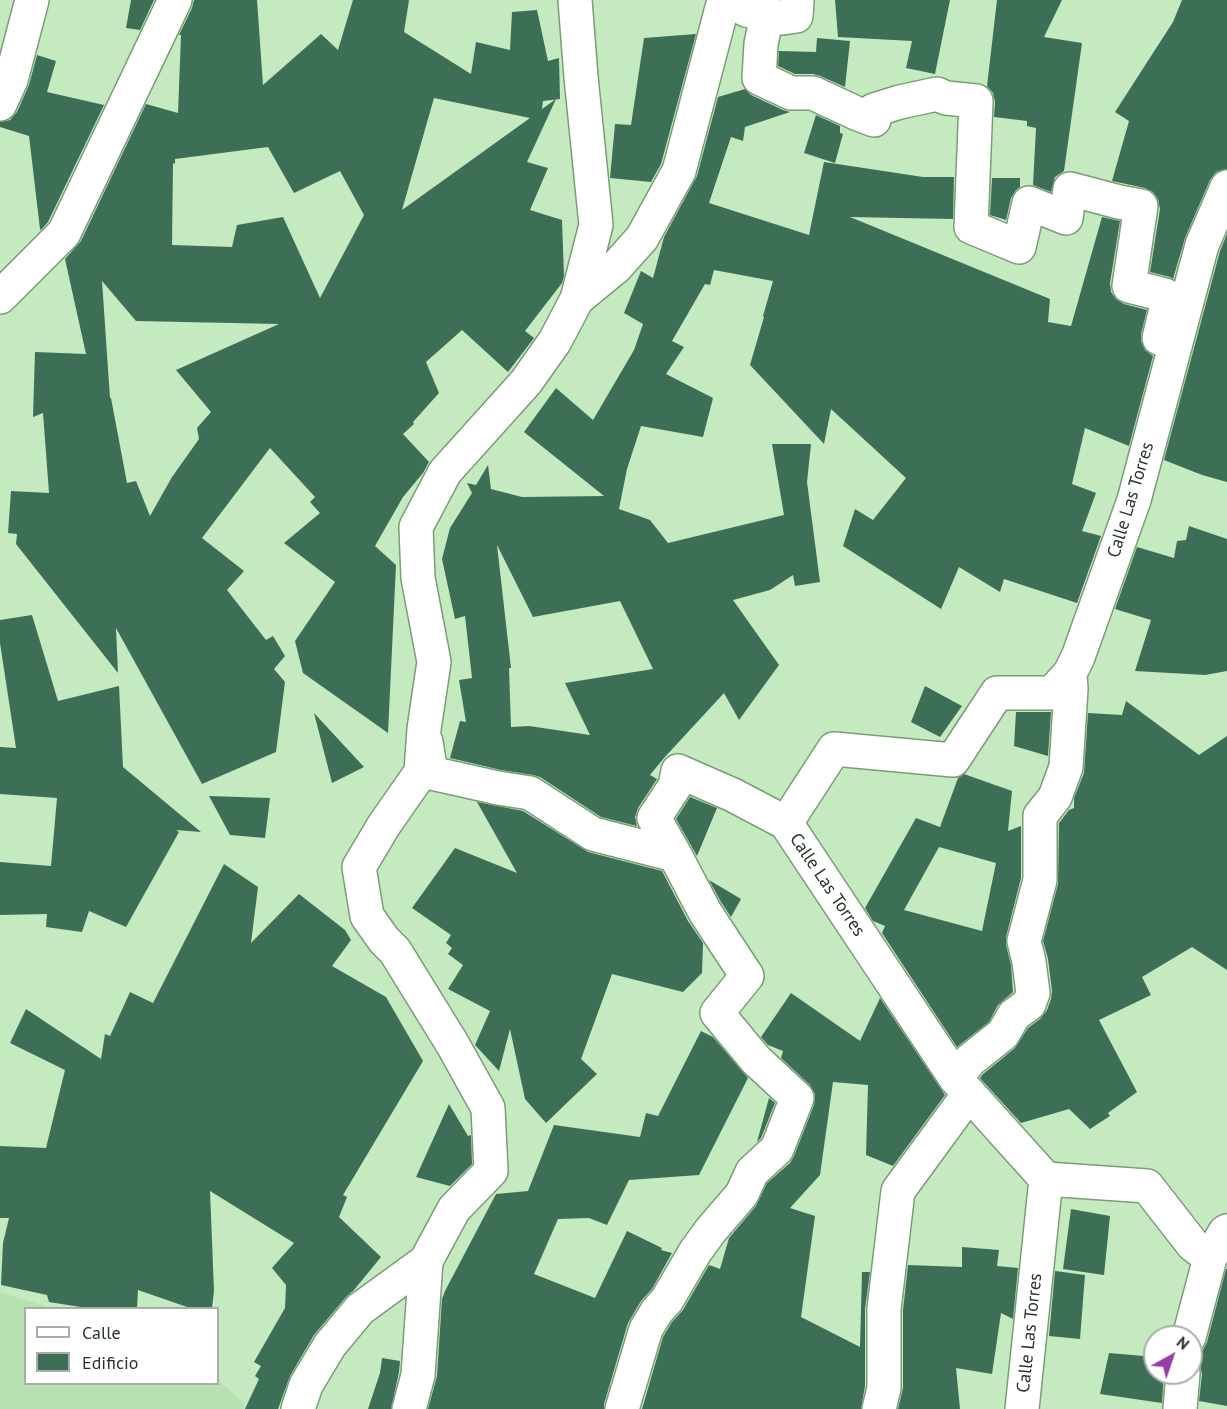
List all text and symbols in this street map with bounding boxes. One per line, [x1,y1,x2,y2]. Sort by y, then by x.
street label: Calle Las Torres [1103,440,1159,560]
street label: Calle Las Torres [785,829,869,941]
street label: Calle Las Torres [1013,1272,1047,1394]
legend [24,1307,219,1385]
text: Calle [82,1321,121,1344]
north arrow [1143,1325,1203,1385]
text: N [1173,1332,1194,1354]
text: Edificio [82,1351,138,1374]

